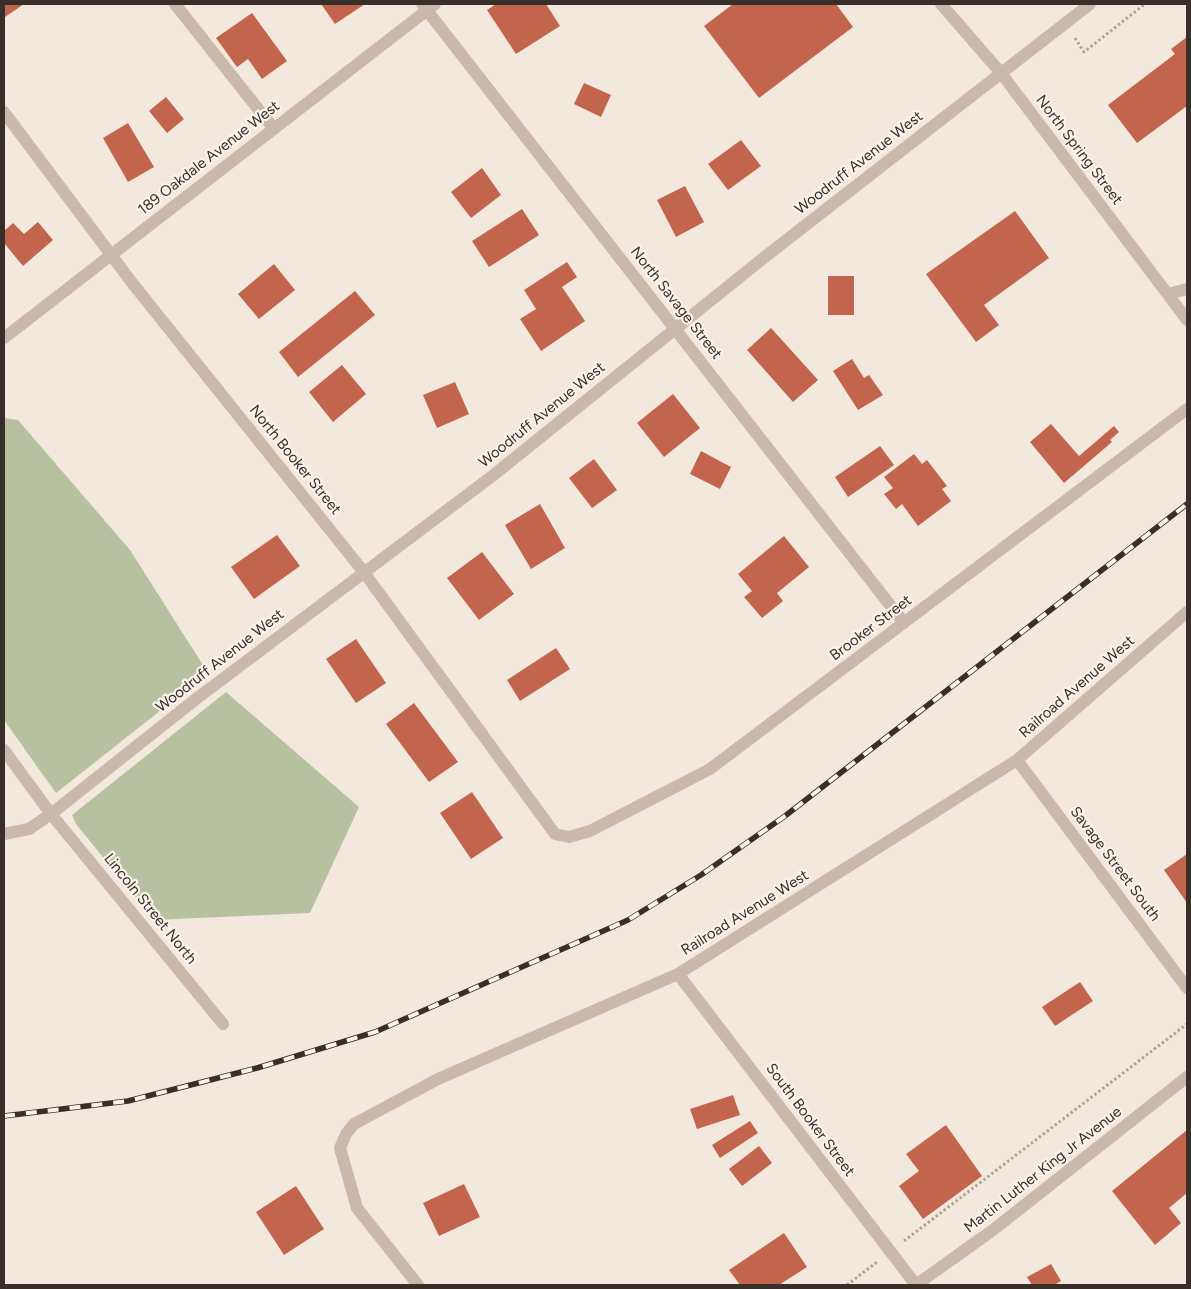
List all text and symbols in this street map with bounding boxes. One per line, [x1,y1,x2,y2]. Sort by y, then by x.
street label: North Spring Street [1032,92,1126,208]
street label: 189 Oakdale Avenue West [135,97,283,219]
street label: Woodruff Avenue West [791,107,927,219]
street label: North Savage Street [626,243,726,363]
street label: Woodruff Avenue West [475,359,609,471]
street label: North Booker Street [245,402,345,518]
street label: Brooker Street [827,591,915,665]
street label: Woodruff Avenue West [152,605,288,717]
street label: Railroad Avenue West [1016,632,1138,742]
street label: Savage Street South [1066,803,1164,925]
street label: Lincoln Street North [100,850,200,968]
street label: Railroad Avenue West [678,866,812,960]
street label: South Booker Street [762,1060,858,1180]
street label: Martin Luther King Jr Avenue [961,1103,1125,1237]

